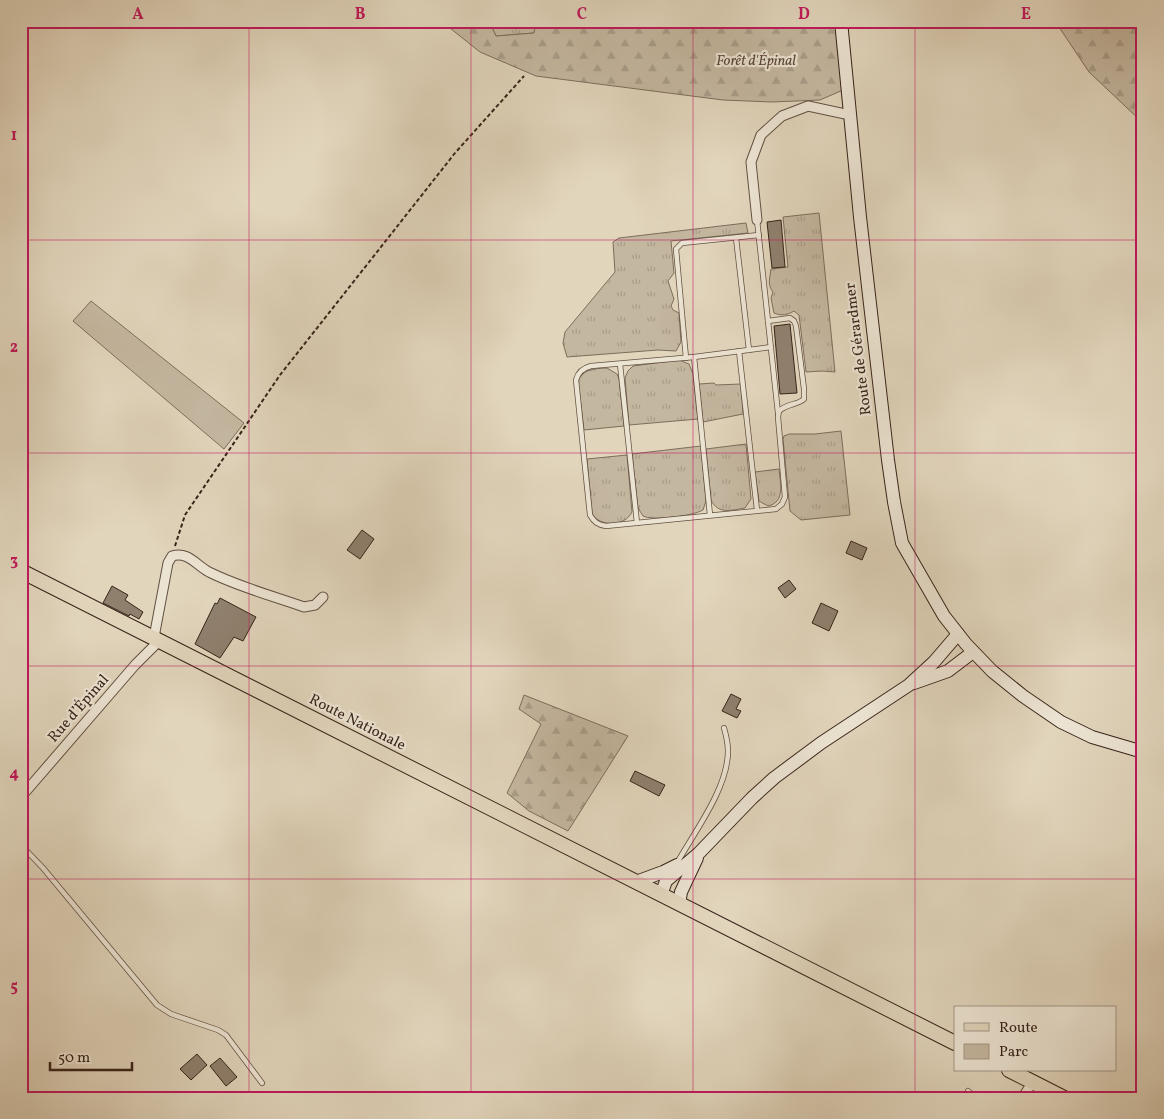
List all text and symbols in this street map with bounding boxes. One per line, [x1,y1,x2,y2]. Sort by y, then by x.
text: A [132,4,144,26]
text: B [355,4,366,26]
text: C [577,4,587,26]
text: D [798,4,810,26]
text: E [1021,4,1031,26]
park label: Forêt d'Épinal [716,51,796,72]
text: 1 [11,125,17,147]
street label: Route de Gérardmer [840,281,878,417]
text: 2 [10,337,18,359]
text: 3 [10,550,18,572]
street label: Rue d’Épinal [44,670,114,748]
street label: Route Nationale [305,690,409,756]
text: 4 [9,763,19,785]
text: 5 [10,976,18,998]
legend [954,1006,1116,1072]
text: Route [999,1018,1038,1039]
scale bar [50,1039,132,1071]
text: Parc [999,1042,1028,1063]
text: 50 m [58,1048,90,1069]

